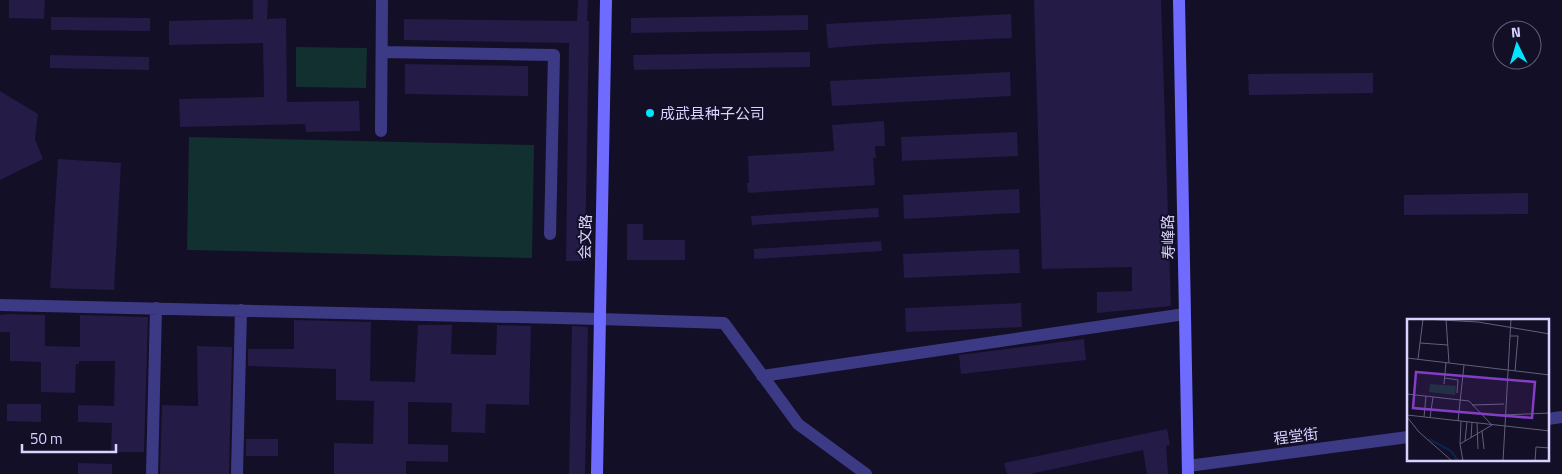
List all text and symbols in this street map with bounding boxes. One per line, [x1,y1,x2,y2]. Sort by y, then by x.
north arrow [1492,20,1542,70]
text: N [1510,21,1522,42]
place label: 成武县种子公司 [660,102,765,125]
marker: 成武县种子公司 [644,107,656,119]
street label: 会文路 [573,214,597,260]
street label: 寿峰路 [1156,214,1180,260]
inset map [1407,319,1550,462]
scale bar [22,422,116,454]
street label: 程堂街 [1272,422,1320,450]
text: 50 m [30,427,63,450]

